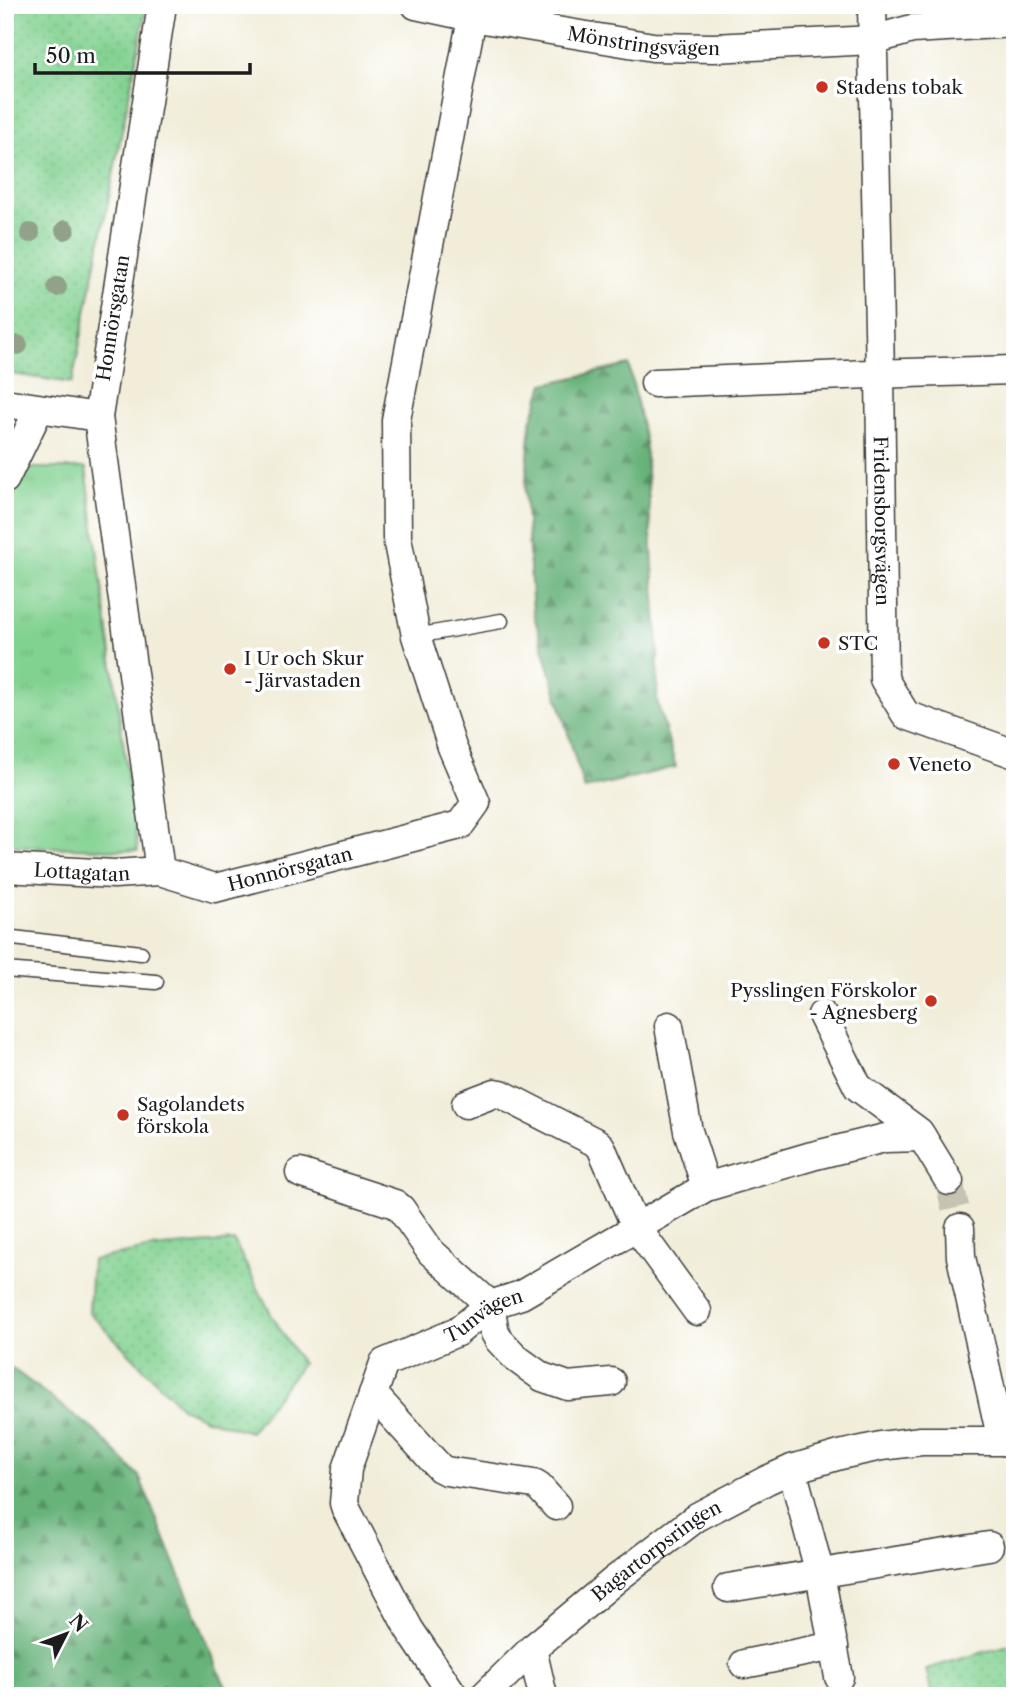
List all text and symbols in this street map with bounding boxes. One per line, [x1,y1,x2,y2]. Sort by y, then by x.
street label: Mönstringsvägen [566,22,720,60]
scale bar [35,32,250,76]
text: 50 m [46,43,96,68]
place label: Stadens tobak [836,76,963,99]
marker: Stadens tobak [814,79,830,95]
street label: Honnörsgatan [92,253,134,383]
street label: Fridensborgsvägen [869,436,895,606]
place label: STC [838,632,878,655]
marker: STC [816,635,832,651]
place label: I Ur och Skur - Järvastaden [244,647,364,692]
marker: I Ur och Skur - Järvastaden [222,661,238,677]
place label: Veneto [907,753,972,776]
marker: Veneto [886,756,902,772]
street label: Honnörsgatan [225,842,355,896]
street label: Lottagatan [33,858,131,886]
place label: Pysslingen Förskolor - Agnesberg [730,979,918,1024]
marker: Pysslingen Förskolor - Agnesberg [923,993,939,1009]
place label: Sagolandets förskola [137,1093,245,1138]
marker: Sagolandets förskola [115,1107,131,1123]
street label: Tunvägen [441,1284,526,1348]
street label: Bagartorpsringen [587,1495,725,1606]
north arrow [32,1600,102,1670]
text: N [64,1609,92,1637]

